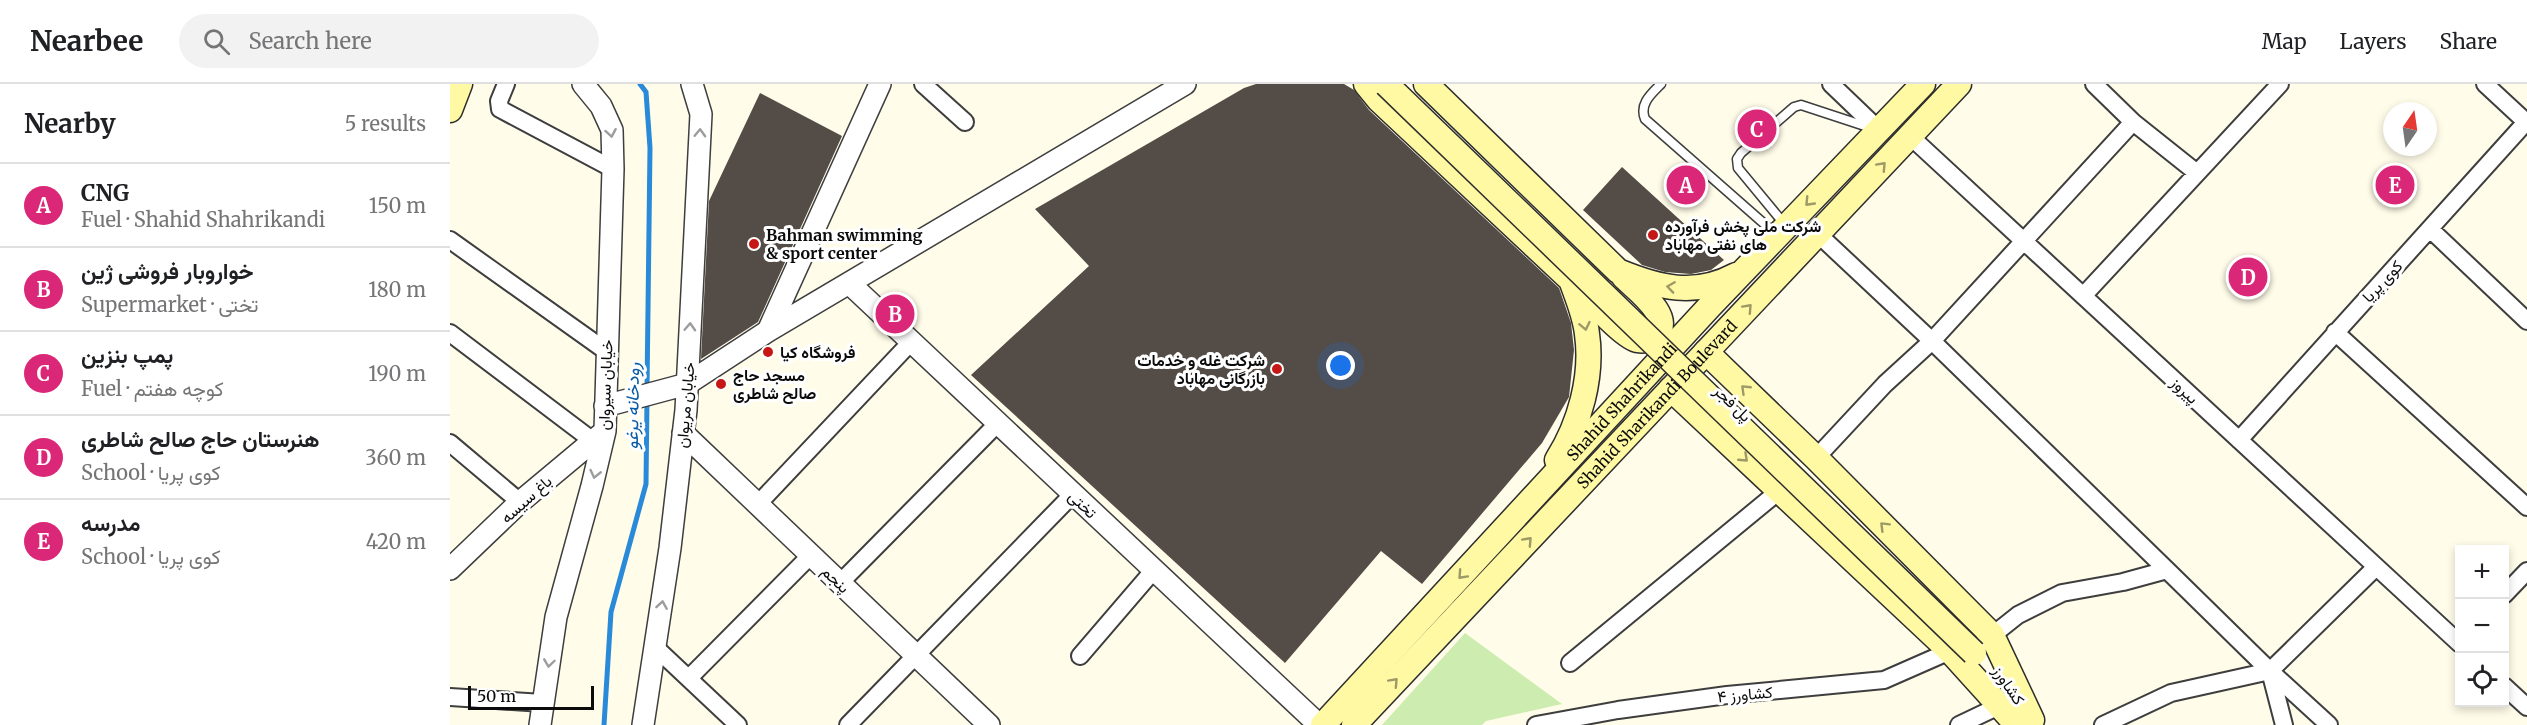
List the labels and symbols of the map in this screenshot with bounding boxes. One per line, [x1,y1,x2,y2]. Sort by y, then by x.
north arrow [2383,102,2437,156]
pin: C [1738,106,1776,152]
one-way arrow [604,128,617,138]
one-way arrow [693,128,706,137]
pin: A [1666,162,1706,208]
one-way arrow [1875,162,1886,172]
pin: E [2376,162,2414,208]
one-way arrow [1806,195,1817,206]
place label: شرکت ملی پخش فرآورده های نفتی مهاباد [1665,216,1821,255]
place label: Bahman swimming & sport center [766,225,922,263]
marker: شرکت ملی پخش فرآورده های نفتی مهاباد [1646,228,1660,242]
marker: Bahman swimming & sport center [747,237,761,251]
pin: D [2228,254,2268,300]
street label: کوی پریا [2358,256,2408,308]
one-way arrow [1666,281,1675,293]
pin: B [876,292,914,336]
one-way arrow [1741,304,1752,314]
street label: Shahid Sharikandi Boulevard [1572,316,1741,493]
one-way arrow [1578,320,1591,330]
one-way arrow [684,323,697,332]
street label: خیابان سیروان [593,339,618,431]
street label: Shahid Shahrikandi [1562,339,1681,465]
place label: فروشگاه کیا [780,342,855,363]
marker: فروشگاه کیا [761,345,775,359]
place label: شرکت غله و خدمات بازرگانی مهاباد [1137,350,1265,389]
your location [1326,351,1355,380]
street label: خیابان مریوان [671,361,700,449]
water label: رودخانه یرغو [620,362,644,450]
marker: شرکت غله و خدمات بازرگانی مهاباد [1270,362,1284,376]
place label: مسجد حاج صالح شاطری [733,365,816,405]
street label: پیروز [2165,372,2203,409]
marker: مسجد حاج صالح شاطری [714,377,728,391]
street label: پل فجر [1708,380,1756,427]
one-way arrow [1741,386,1752,397]
one-way arrow [1737,451,1748,462]
one-way arrow [589,469,602,479]
street label: باغ سیسه [496,471,557,529]
street label: تختی [1064,486,1101,523]
one-way arrow [1880,522,1890,533]
one-way arrow [1520,537,1531,548]
street label: پنجم [816,561,854,599]
one-way arrow [1458,569,1469,579]
one-way arrow [655,600,667,609]
one-way arrow [544,658,556,668]
street label: کشاورز [1987,661,2029,709]
one-way arrow [1387,679,1398,689]
street label: کشاورز ۴ [1716,682,1774,707]
scale bar [468,683,594,710]

